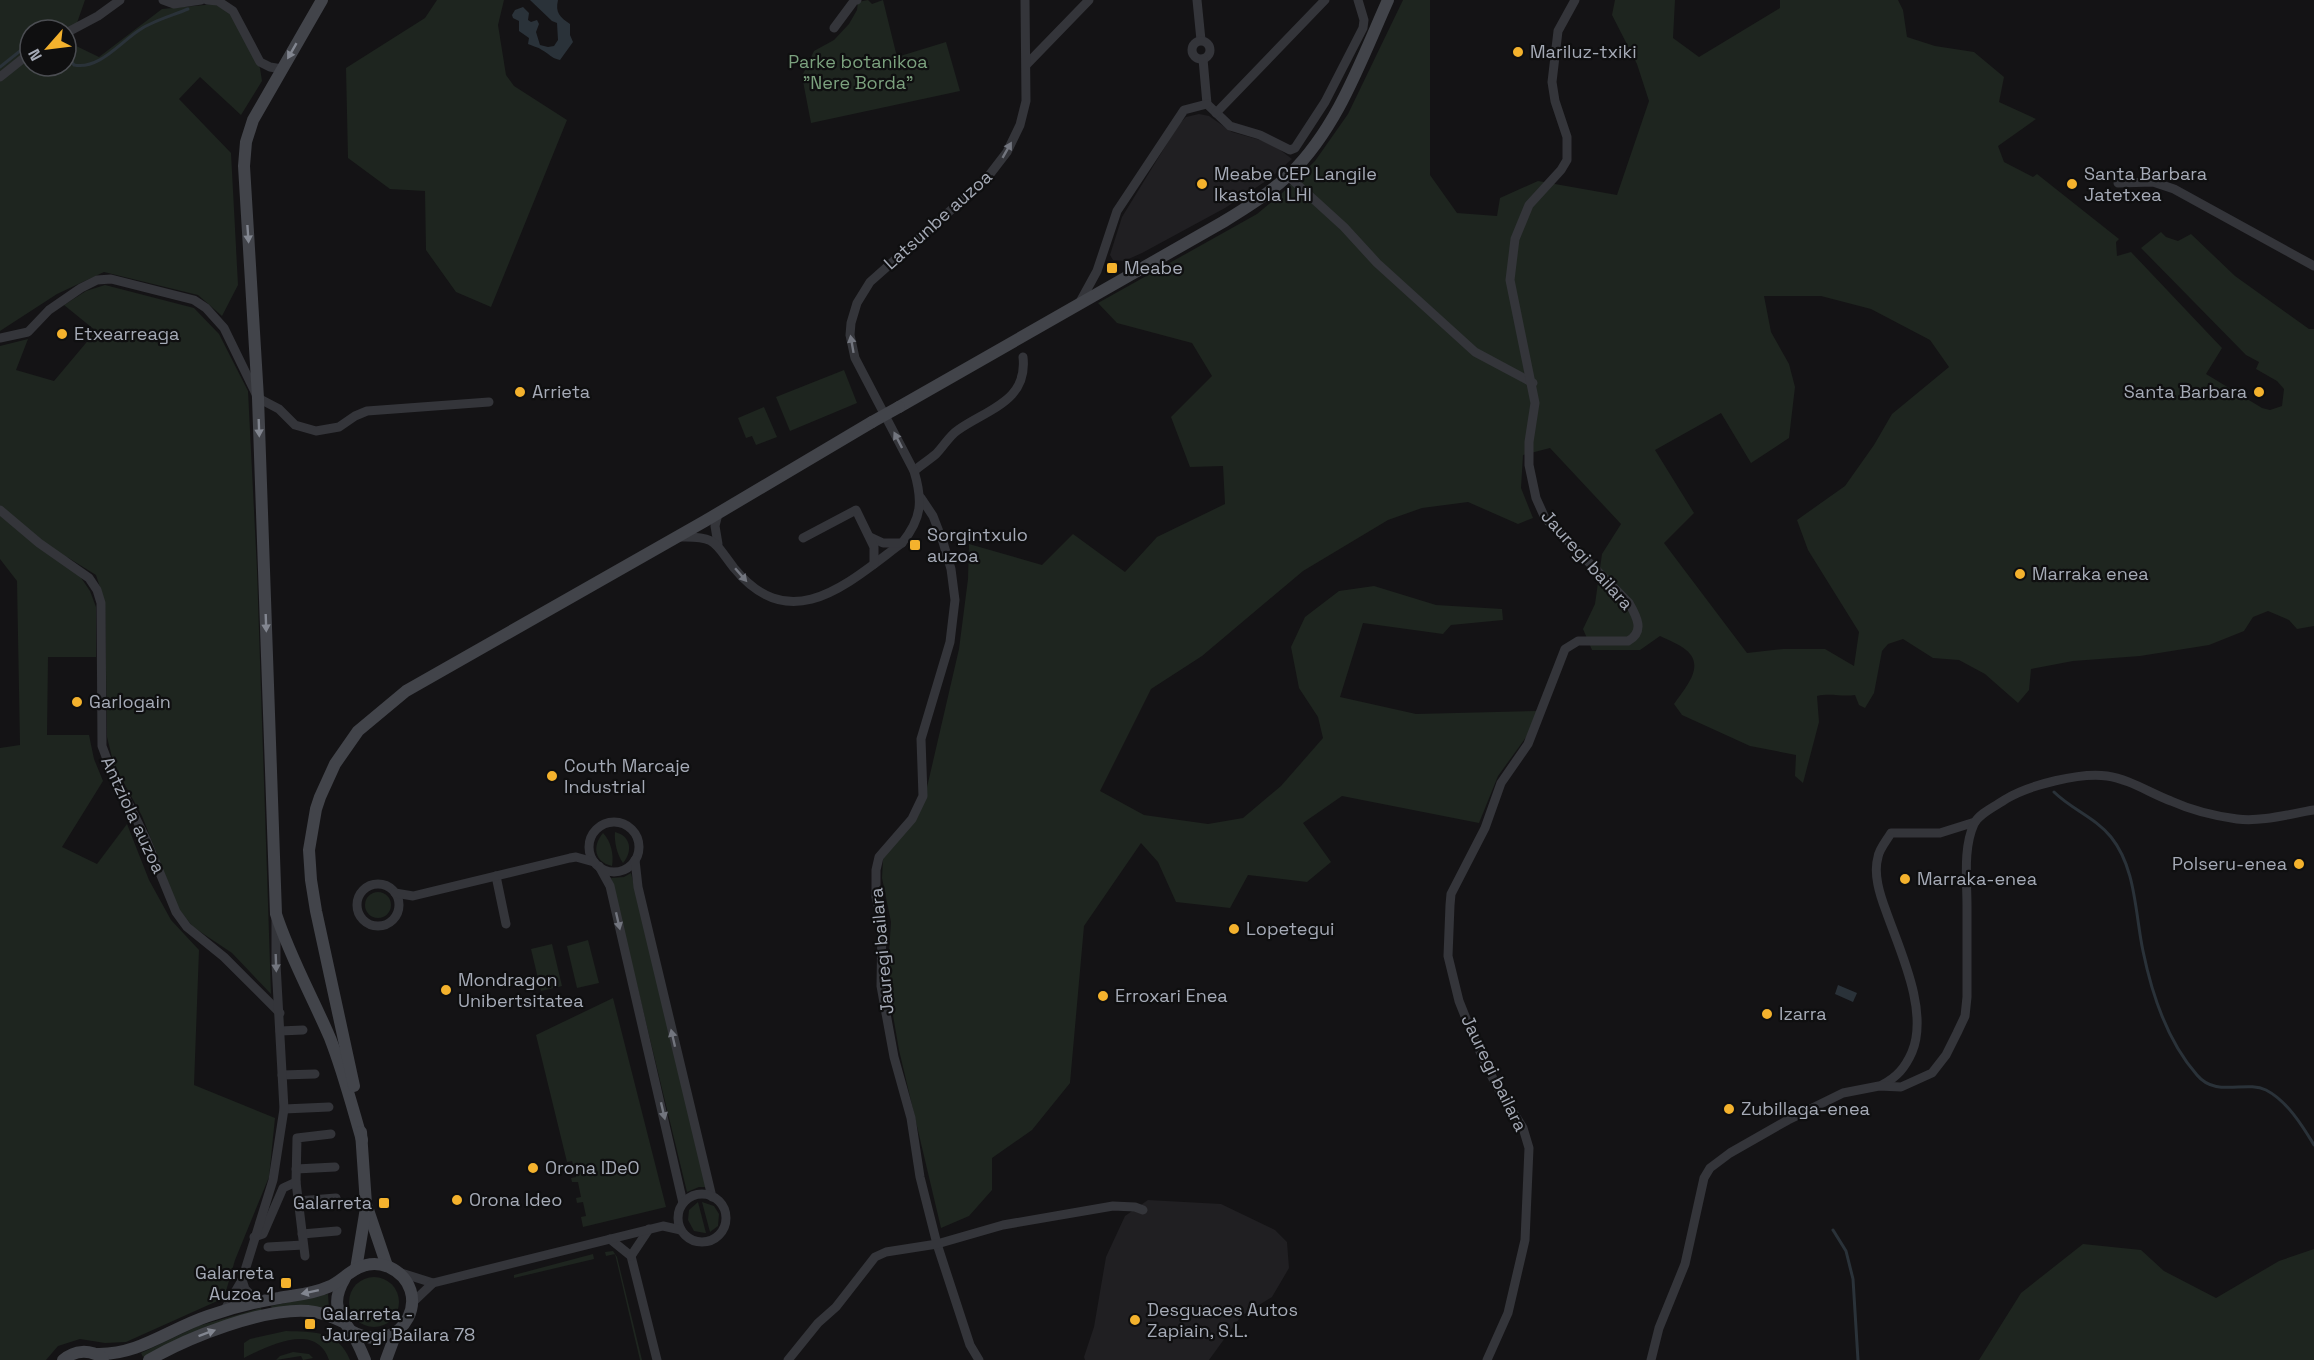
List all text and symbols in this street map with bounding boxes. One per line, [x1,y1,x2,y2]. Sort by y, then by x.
north arrow [18,18,78,78]
place label: Mariluz-txiki [1530,40,1637,63]
one-way arrow [288,42,298,59]
text: N [23,45,47,64]
marker: Mariluz-txiki [1511,45,1525,59]
park label: Parke botanikoa "Nere Borda" [788,50,928,94]
one-way arrow [1002,141,1012,158]
place label: Meabe CEP Langile Ikastola LHI [1214,162,1377,206]
place label: Santa Barbara Jatetxea [2084,162,2207,206]
street label: Latsunbe auzoa [879,165,997,274]
marker: Meabe CEP Langile Ikastola LHI [1195,177,1209,191]
marker: Santa Barbara Jatetxea [2065,177,2079,191]
one-way arrow [243,224,252,243]
place label: Meabe [1124,256,1183,279]
marker: Meabe [1105,261,1119,275]
place label: Etxearreaga [74,322,179,345]
marker: Etxearreaga [55,327,69,341]
one-way arrow [847,334,856,353]
place label: Arrieta [532,380,590,403]
place label: Santa Barbara [2124,380,2247,403]
marker: Arrieta [513,385,527,399]
marker: Santa Barbara [2252,385,2266,399]
one-way arrow [254,419,263,438]
one-way arrow [894,432,903,449]
street label: Jauregi bailara [1536,505,1638,615]
place label: Sorgintxulo auzoa [927,523,1028,567]
marker: Sorgintxulo auzoa [908,538,922,552]
place label: Marraka enea [2032,562,2149,585]
one-way arrow [734,567,747,582]
marker: Marraka enea [2013,567,2027,581]
one-way arrow [261,614,270,633]
place label: Garlogain [89,690,171,713]
marker: Garlogain [70,695,84,709]
street label: Antziola auzoa [96,753,171,877]
place label: Couth Marcaje Industrial [564,754,690,798]
marker: Couth Marcaje Industrial [545,769,559,783]
place label: Polseru-enea [2172,852,2287,875]
marker: Polseru-enea [2292,857,2306,871]
place label: Marraka-enea [1917,867,2037,890]
marker: Marraka-enea [1898,872,1912,886]
street label: Jauregi bailara [865,887,898,1015]
one-way arrow [613,912,623,931]
place label: Lopetegui [1246,917,1334,940]
marker: Lopetegui [1227,922,1241,936]
one-way arrow [272,954,281,973]
place label: Mondragon Unibertsitatea [458,968,584,1012]
marker: Mondragon Unibertsitatea [439,983,453,997]
place label: Erroxari Enea [1115,984,1228,1007]
marker: Erroxari Enea [1096,989,1110,1003]
place label: Izarra [1779,1002,1827,1025]
marker: Izarra [1760,1007,1774,1021]
street label: Jauregi bailara [1456,1011,1533,1135]
one-way arrow [668,1029,678,1047]
place label: Zubillaga-enea [1741,1097,1870,1120]
one-way arrow [658,1102,668,1120]
marker: Zubillaga-enea [1722,1102,1736,1116]
place label: Orona IDeO [545,1156,640,1179]
marker: Orona IDeO [526,1161,540,1175]
place label: Orona Ideo [469,1188,562,1211]
place label: Galarreta [293,1191,372,1214]
marker: Orona Ideo [450,1193,464,1207]
marker: Galarreta [377,1196,391,1210]
place label: Galarreta Auzoa 1 [195,1261,274,1305]
marker: Galarreta Auzoa 1 [279,1276,293,1290]
one-way arrow [301,1287,319,1297]
place label: Desguaces Autos Zapiain, S.L. [1147,1298,1298,1342]
place label: Galarreta - Jauregi Bailara 78 [322,1302,475,1346]
marker: Desguaces Autos Zapiain, S.L. [1128,1313,1142,1327]
marker: Galarreta - Jauregi Bailara 78 [303,1317,317,1331]
one-way arrow [198,1328,216,1337]

